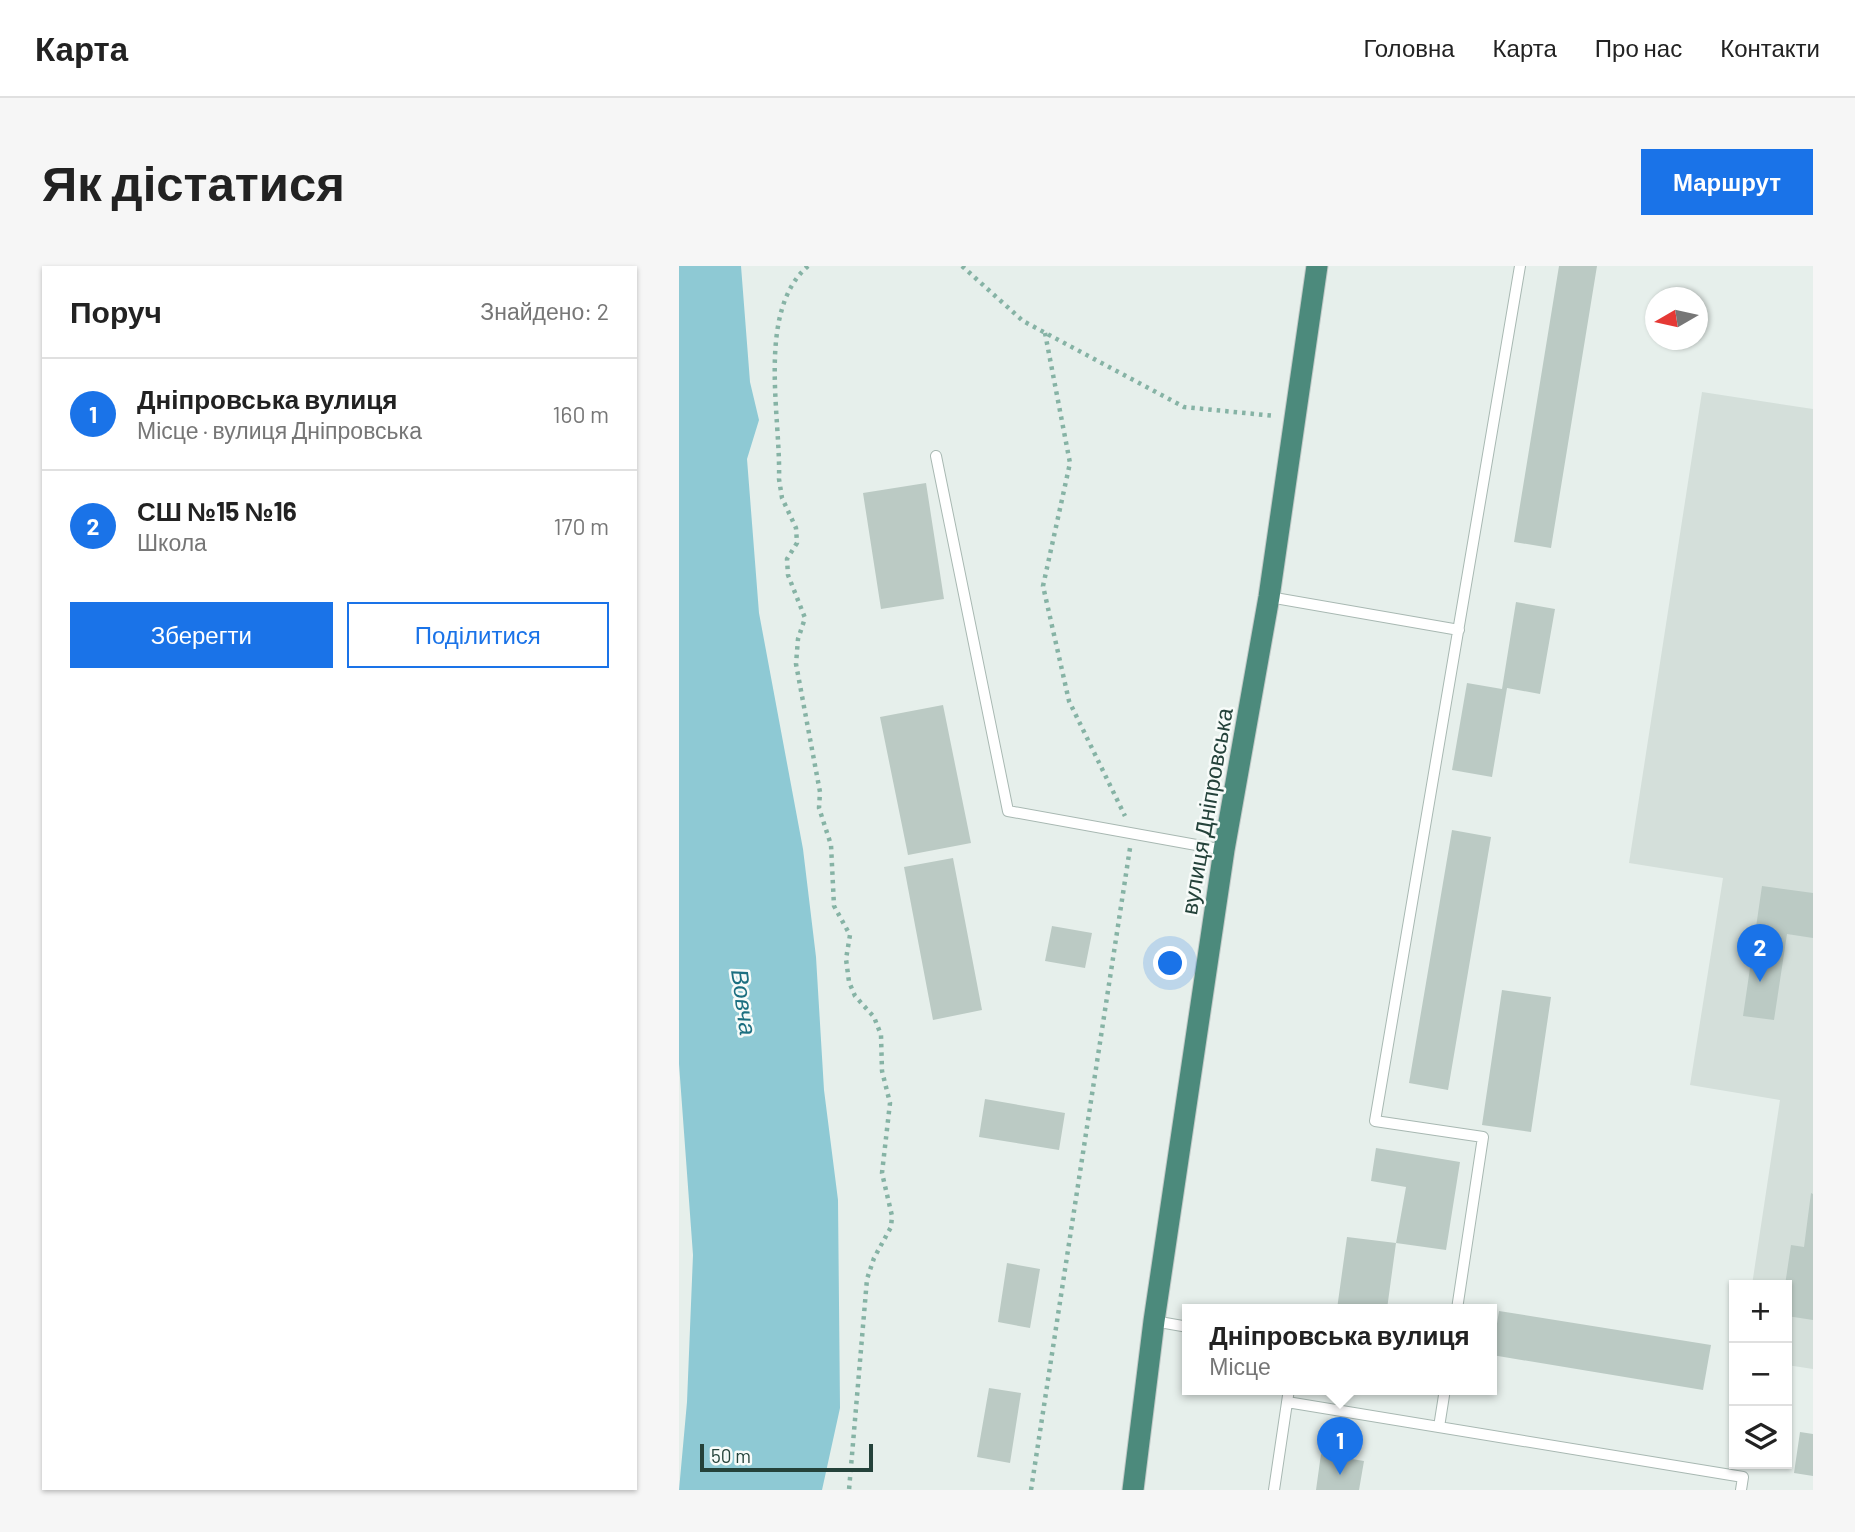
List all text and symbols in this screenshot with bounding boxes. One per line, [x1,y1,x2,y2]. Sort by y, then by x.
text: Карта [35,28,128,68]
text: Головна [1363,33,1455,62]
text: Карта [1493,33,1557,62]
text: Про нас [1595,33,1682,62]
text: Контакти [1720,33,1820,62]
button: Маршрут [1641,149,1813,215]
text: Як дістатися [42,152,345,211]
north arrow [1645,287,1708,350]
text: Поруч [70,293,162,329]
text: Знайдено: 2 [480,297,609,325]
text: Дніпровська вулиця [137,383,397,414]
text: 1 [89,400,97,428]
text: 160 m [552,400,609,428]
text: Місце · вулиця Дніпровська [137,416,422,444]
text: СШ №15 №16 [137,495,297,526]
text: 2 [87,512,99,540]
text: 170 m [553,512,609,540]
text: Школа [137,528,207,556]
button: Зберегти [70,602,333,668]
button: Поділитися [347,602,609,668]
street label: вулиця Дніпровська [1174,705,1238,917]
pin: 2 [1737,924,1783,982]
your location [1153,946,1187,980]
water label: Вовча [726,967,764,1037]
map controls [1729,1280,1792,1469]
button: + [1729,1280,1792,1343]
popup [1182,1304,1497,1395]
text: Дніпровська вулиця [1209,1319,1470,1350]
button: − [1729,1343,1792,1406]
text: Місце [1209,1352,1271,1380]
button: layers [1729,1406,1792,1469]
pin: 1 [1317,1417,1363,1475]
scale bar [700,1441,873,1473]
text: 50 m [711,1444,751,1467]

